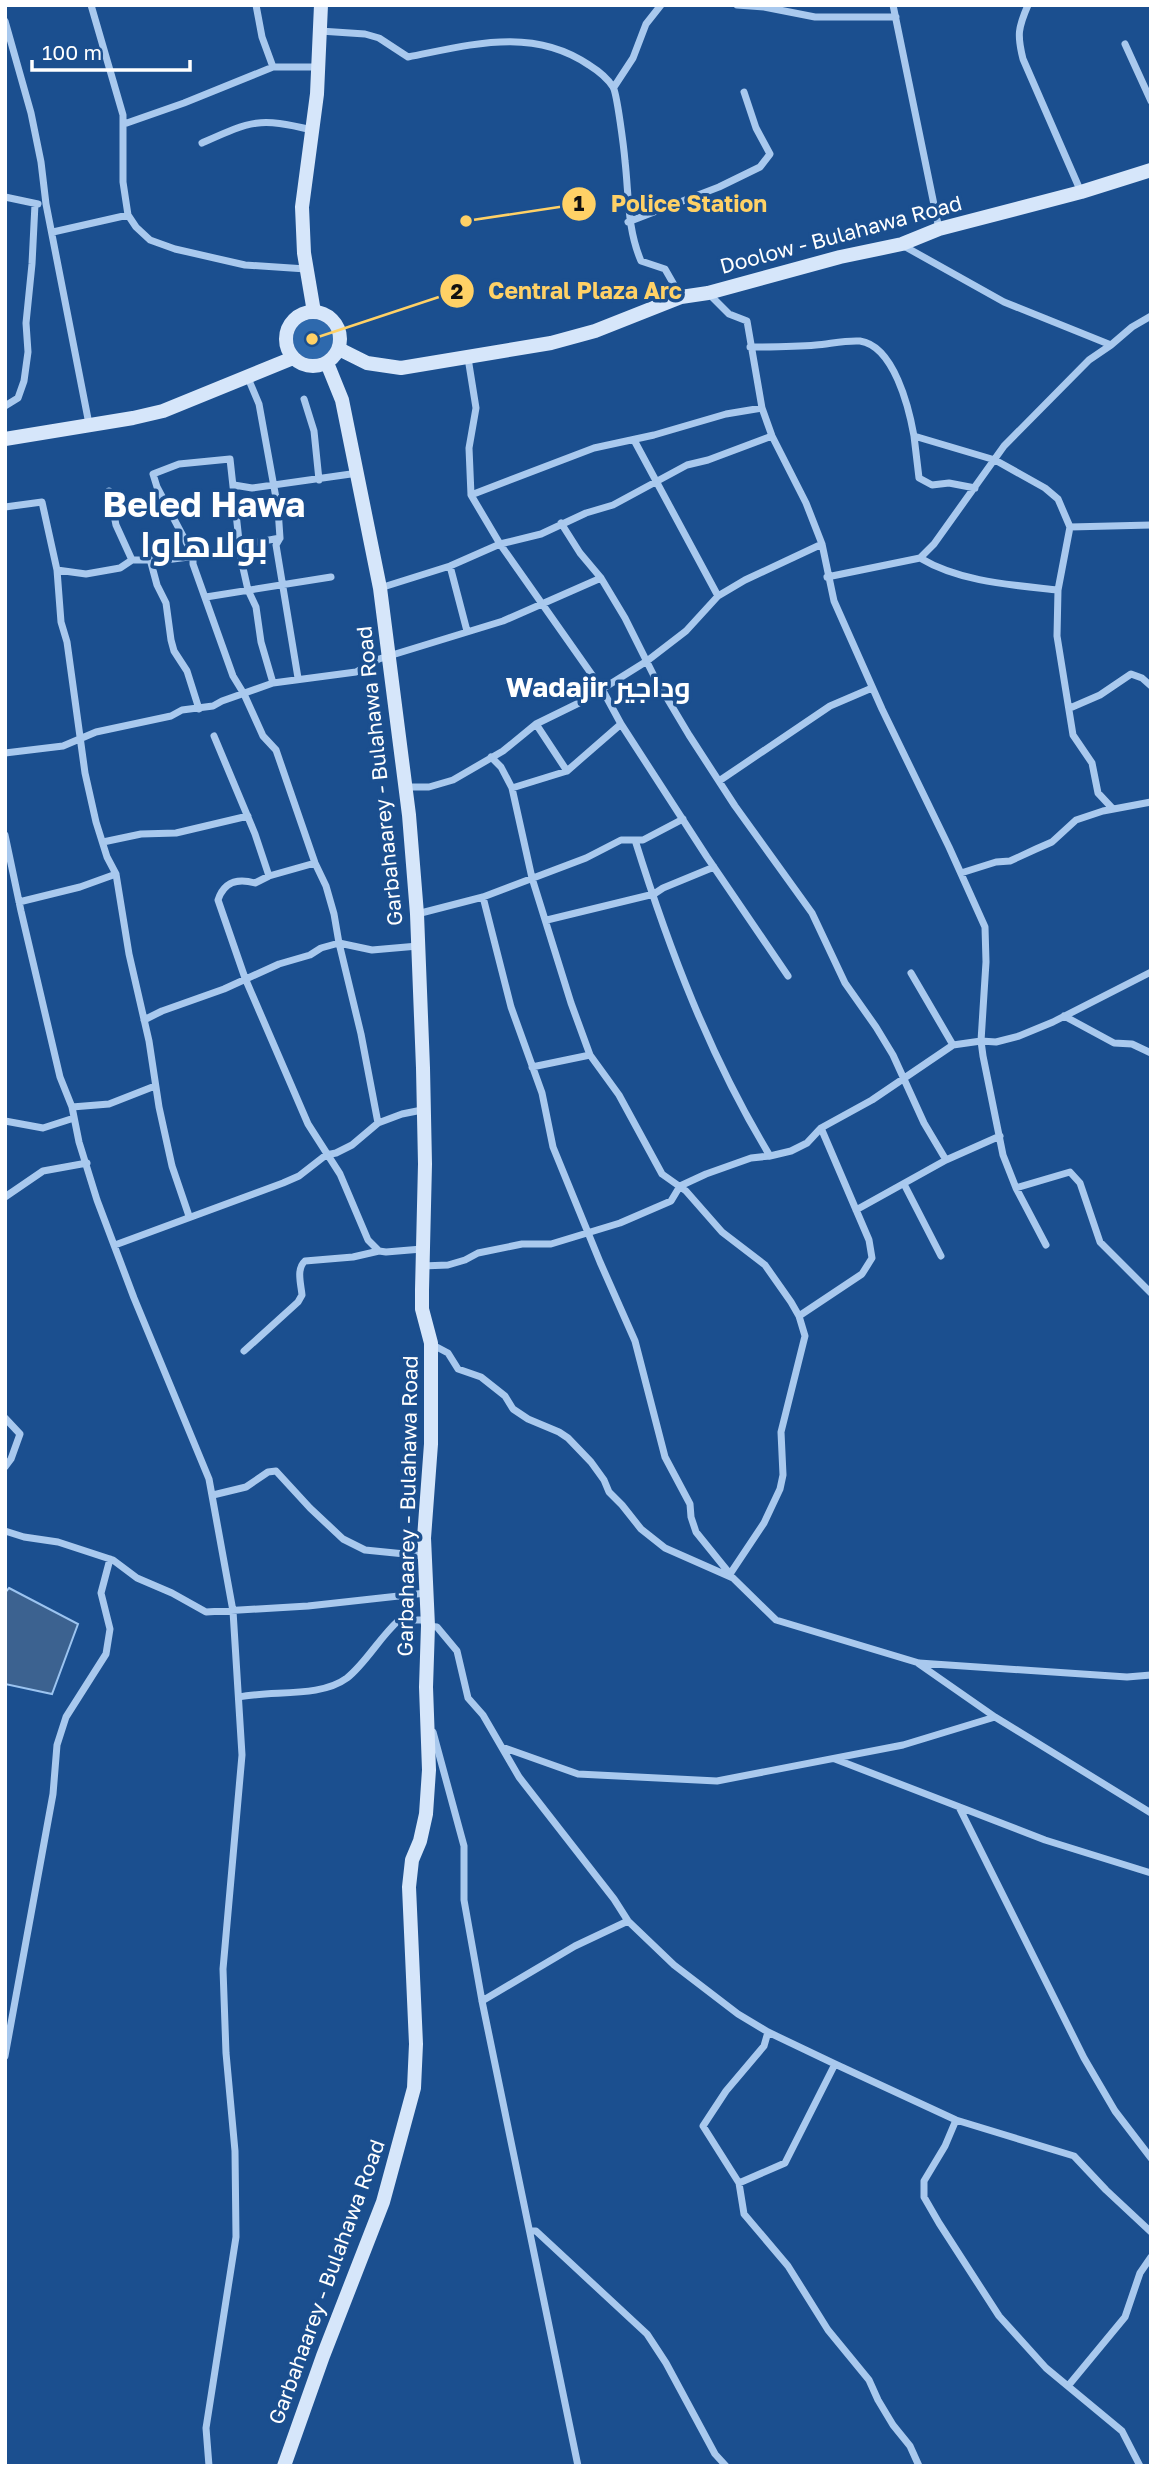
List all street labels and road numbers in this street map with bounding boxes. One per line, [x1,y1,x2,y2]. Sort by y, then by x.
street label: Doolow - Bulahawa Road [717,189,965,279]
street label: Garbahaarey - Bulahawa Road [350,625,408,927]
street label: Garbahaarey - Bulahawa Road [391,1355,423,1657]
street label: Garbahaarey - Bulahawa Road [262,2136,390,2428]

